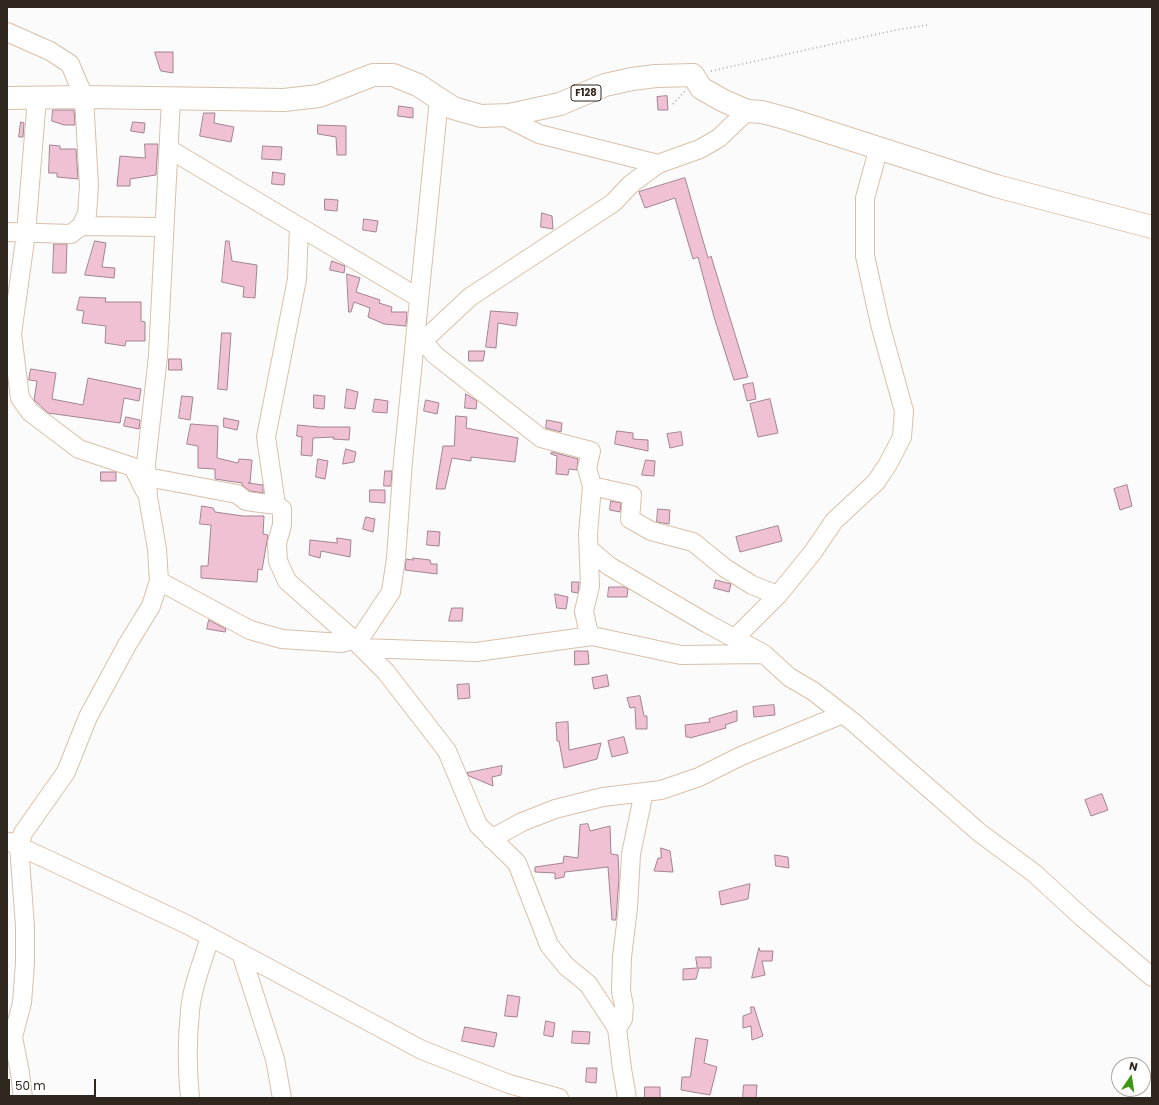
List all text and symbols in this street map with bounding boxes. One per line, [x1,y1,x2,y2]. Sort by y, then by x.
road number: F128 [571,85,601,101]
north arrow [1111,1057,1151,1097]
text: N [1128,1058,1139,1075]
scale bar [10,1071,98,1097]
text: 50 m [15,1077,46,1094]

